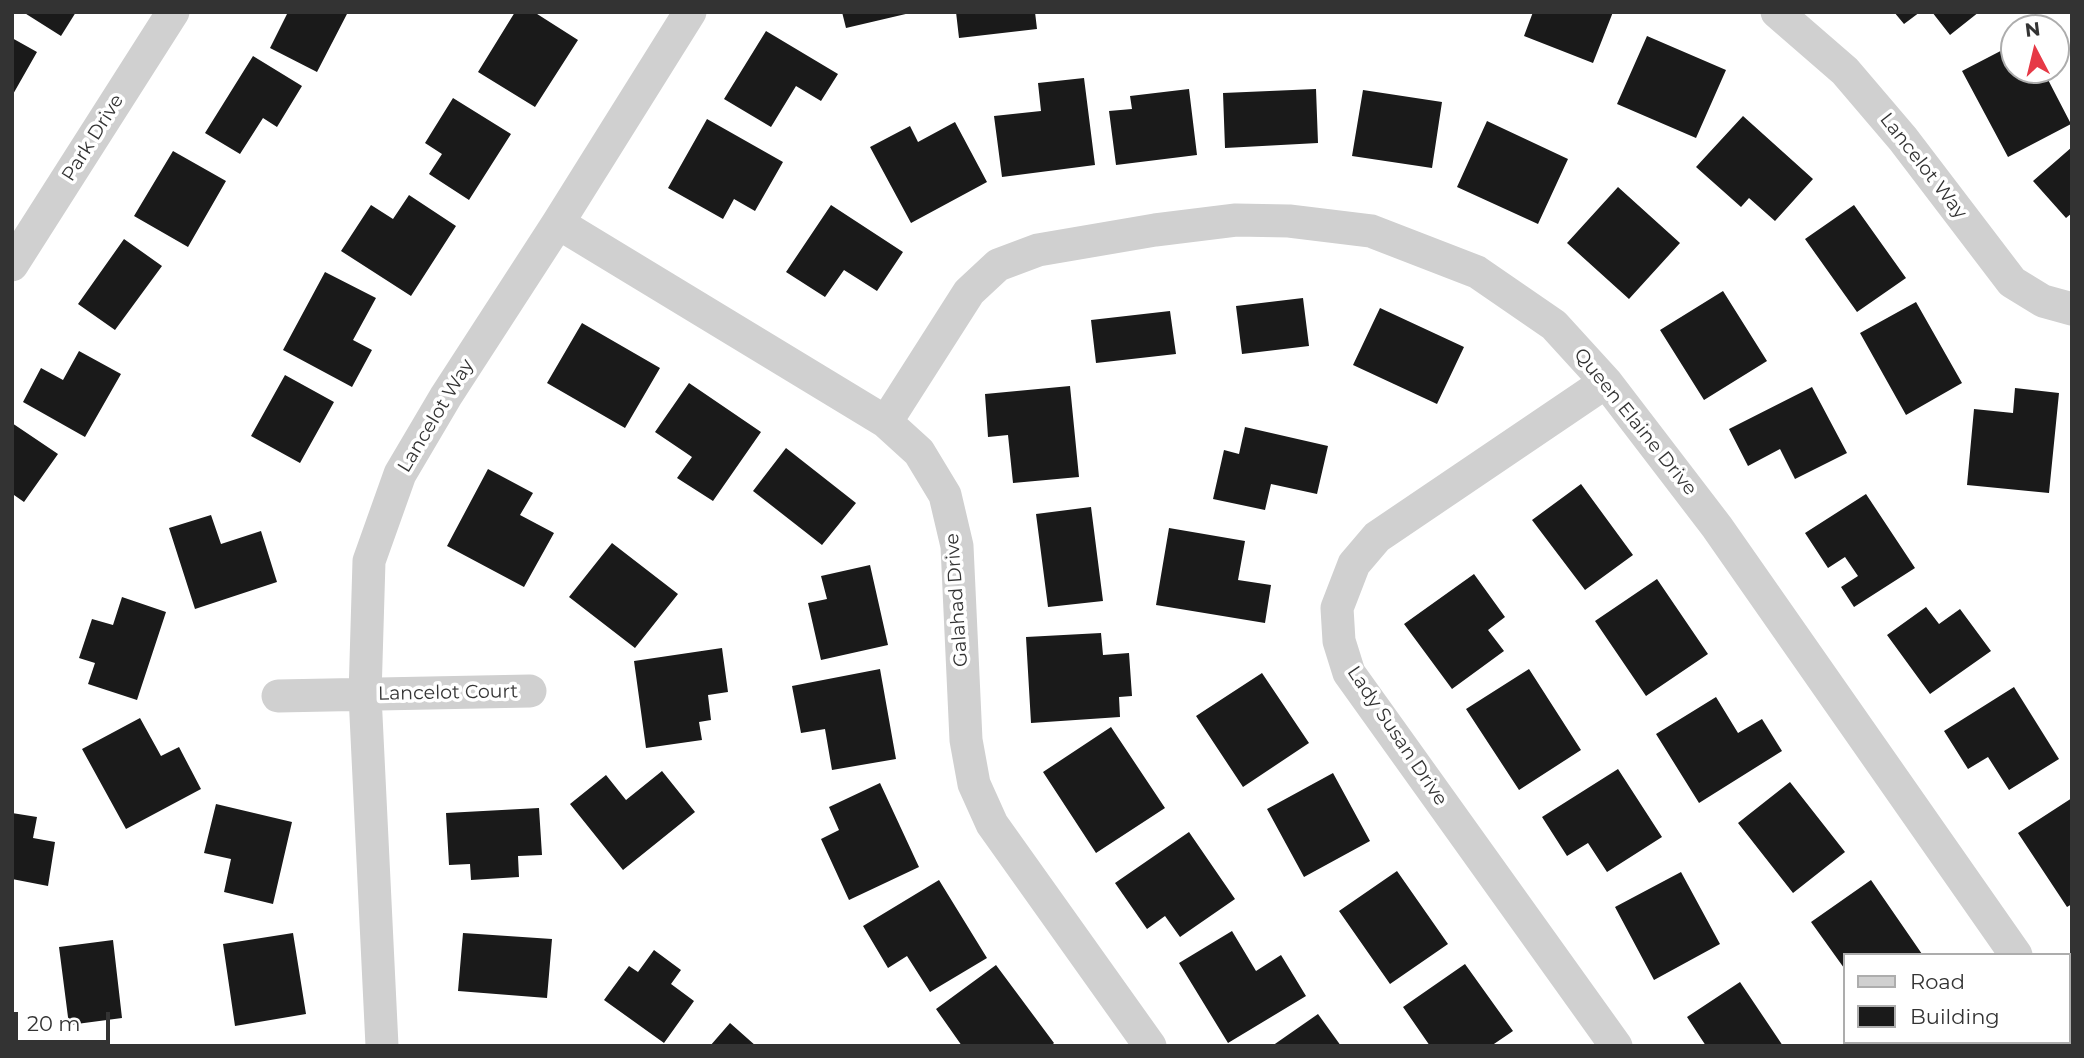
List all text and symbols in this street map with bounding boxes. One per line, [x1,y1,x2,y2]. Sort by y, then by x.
north arrow [2000,14,2070,84]
text: N [2024,17,2042,42]
street label: Park Drive [57,90,129,186]
street label: Lancelot Way [1875,108,1971,224]
street label: Queen Elaine Drive [1569,344,1701,500]
street label: Lancelot Way [393,355,479,477]
street label: Galahad Drive [941,532,973,668]
street label: Lady Susan Drive [1342,662,1452,810]
street label: Lancelot Court [378,680,518,706]
legend [1842,953,2070,1044]
text: Road [1910,969,1965,994]
scale bar [18,998,114,1042]
text: Building [1910,1004,2000,1029]
text: 20 m [27,1011,81,1036]

